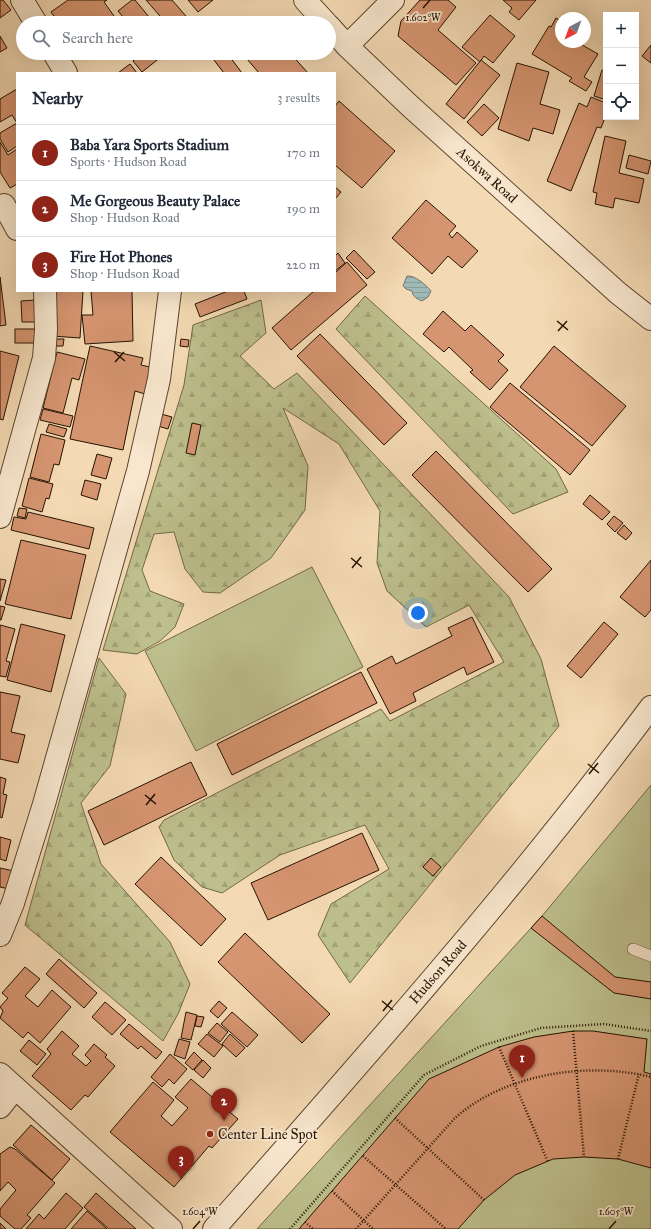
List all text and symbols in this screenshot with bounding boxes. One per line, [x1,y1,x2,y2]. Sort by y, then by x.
text: 1.602°W [405,12,441,24]
north arrow [555,12,591,48]
map controls [603,12,639,120]
button: + [603,12,639,48]
search box [16,16,336,60]
icon: search [30,27,52,49]
text: Search here [62,29,133,47]
button: − [603,48,639,84]
button: locate [603,84,639,120]
text: Nearby [32,88,83,109]
text: 3 results [277,90,320,106]
text: Baba Yara Sports Stadium [70,136,229,154]
street label: Asokwa Road [452,143,521,207]
text: 1 [42,145,48,161]
text: 170 m [287,145,320,161]
text: Sports · Hudson Road [70,154,187,170]
text: Me Gorgeous Beauty Palace [70,192,240,210]
text: 2 [42,201,48,217]
text: 190 m [287,201,320,217]
text: Shop · Hudson Road [70,210,180,226]
text: Fire Hot Phones [70,248,172,266]
text: 3 [42,257,48,273]
text: 220 m [286,257,320,273]
text: Shop · Hudson Road [70,266,180,282]
your location [408,603,428,623]
street label: Hudson Road [406,937,470,1007]
pin: 1 [509,1045,535,1078]
pin: 2 [211,1088,237,1121]
place label: Center Line Spot [218,1126,318,1143]
marker: Center Line Spot [205,1129,215,1139]
pin: 3 [168,1146,194,1179]
text: 1.604°W [182,1206,218,1218]
text: 1.605°W [599,1206,634,1218]

